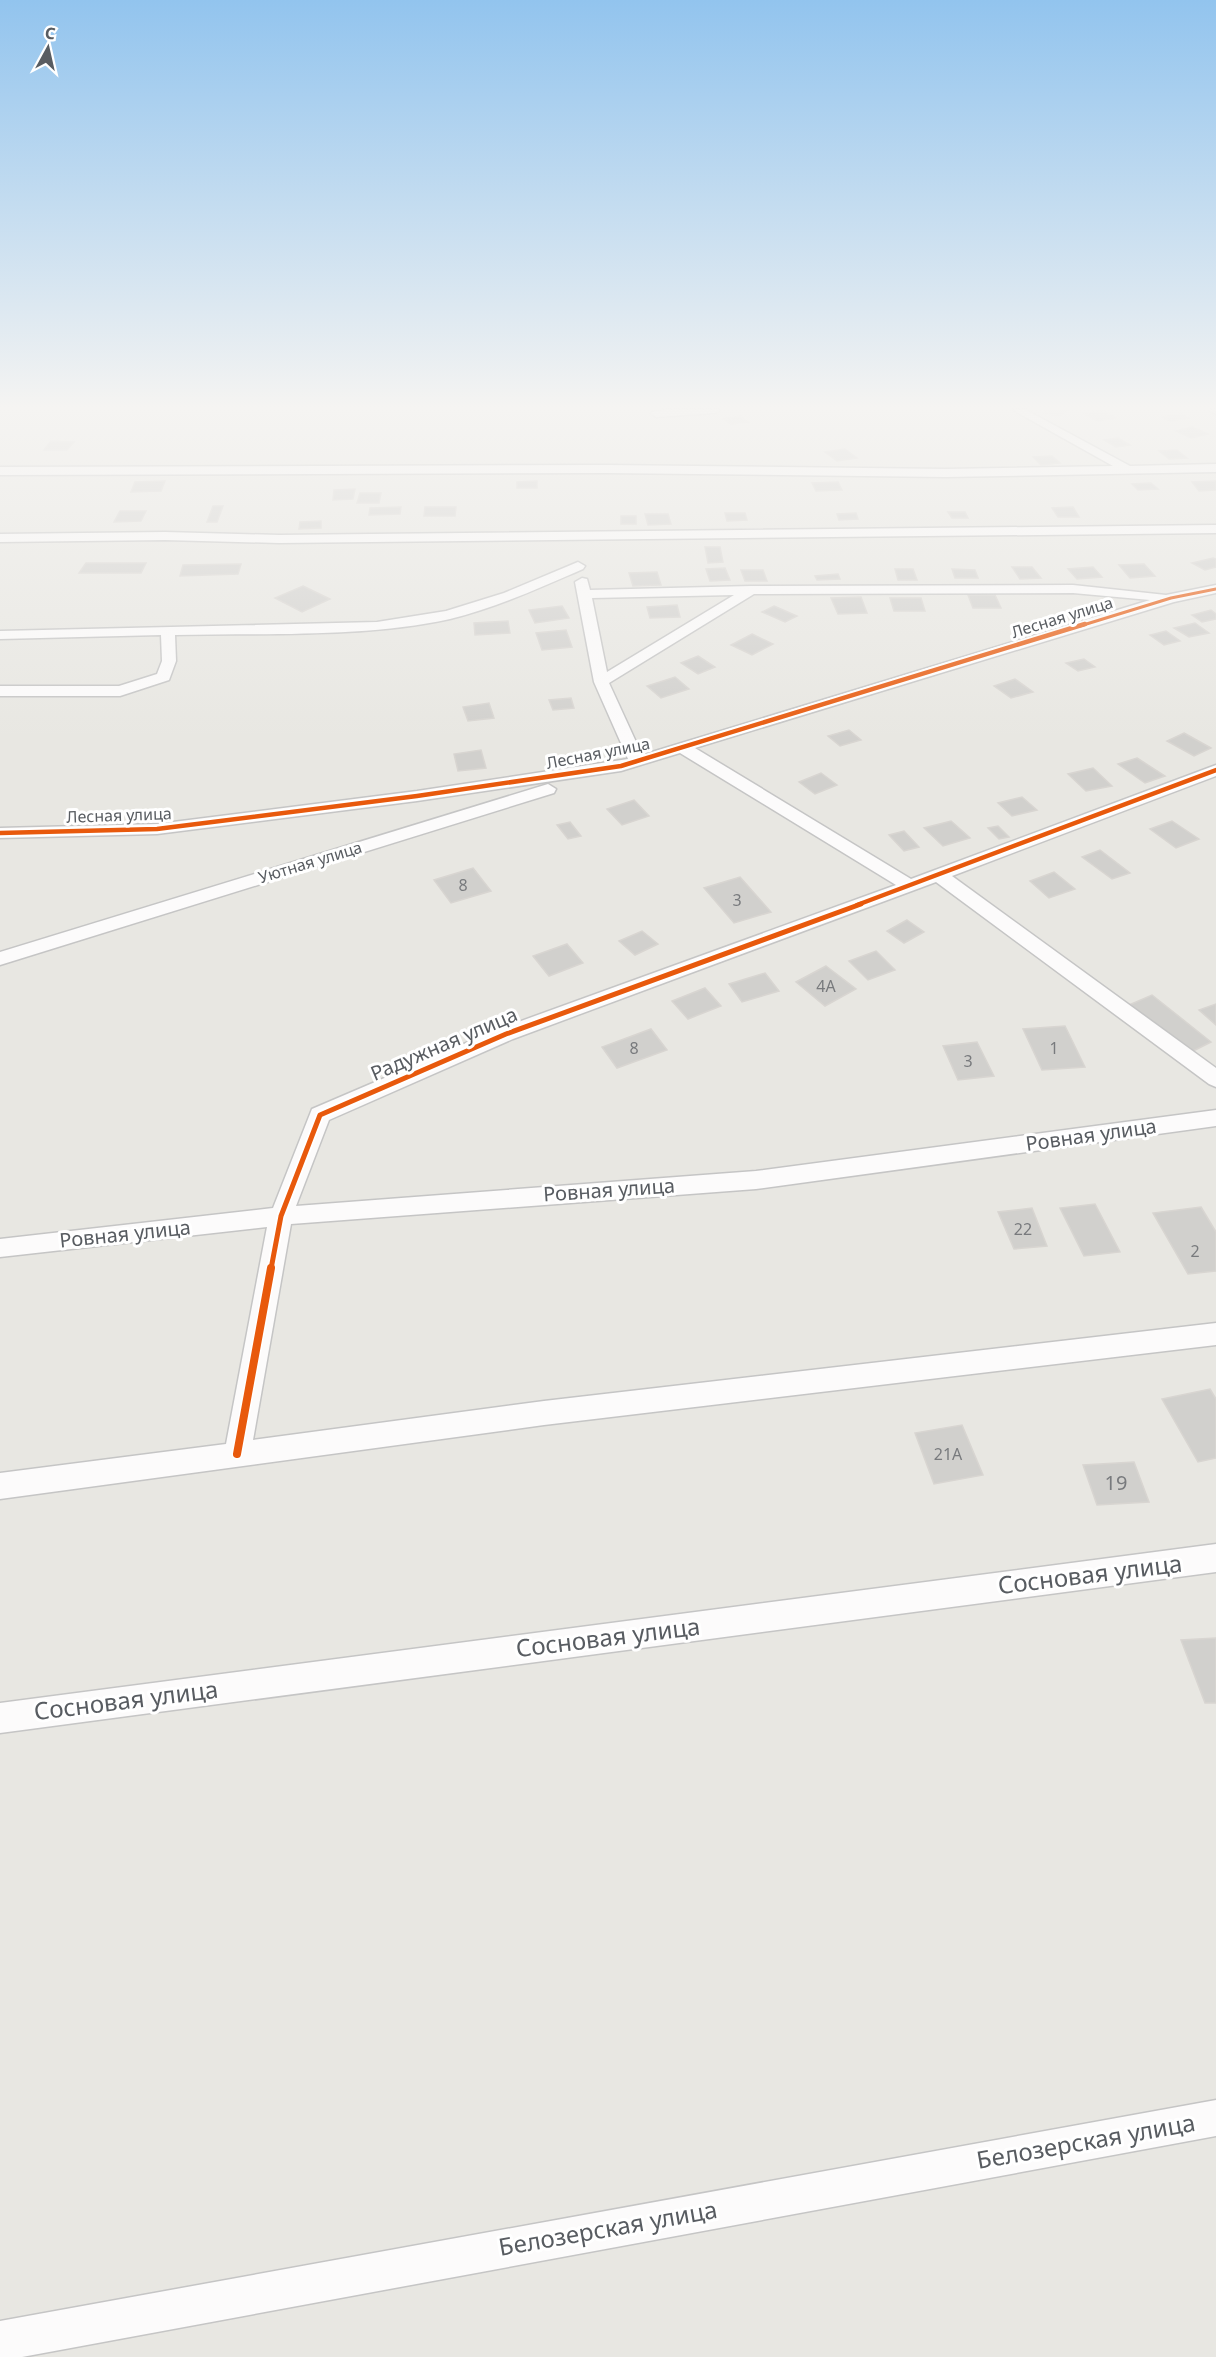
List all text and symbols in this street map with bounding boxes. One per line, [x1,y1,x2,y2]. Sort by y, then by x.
north arrow [18,18,78,78]
text: С [43,22,57,45]
street label: Лесная улица [1008,591,1116,643]
street label: Лесная улица [544,732,652,774]
street label: Лесная улица [66,802,172,828]
street label: Уютная улица [256,836,364,888]
house number: 8 [458,874,468,896]
house number: 3 [732,889,742,911]
house number: 4А [816,975,836,997]
street label: Радужная улица [366,1000,521,1087]
house number: 8 [629,1037,639,1059]
house number: 1 [1049,1037,1059,1059]
house number: 3 [963,1050,973,1072]
street label: Ровная улица [1024,1112,1158,1157]
street label: Ровная улица [542,1171,676,1208]
street label: Ровная улица [58,1213,192,1254]
house number: 22 [1014,1218,1032,1240]
house number: 2 [1190,1240,1200,1262]
house number: 21А [934,1443,963,1465]
house number: 19 [1105,1469,1127,1496]
street label: Сосновая улица [996,1546,1184,1601]
street label: Сосновая улица [514,1609,702,1664]
street label: Сосновая улица [32,1672,220,1727]
street label: Белозерская улица [974,2105,1198,2176]
street label: Белозерская улица [496,2192,720,2263]

